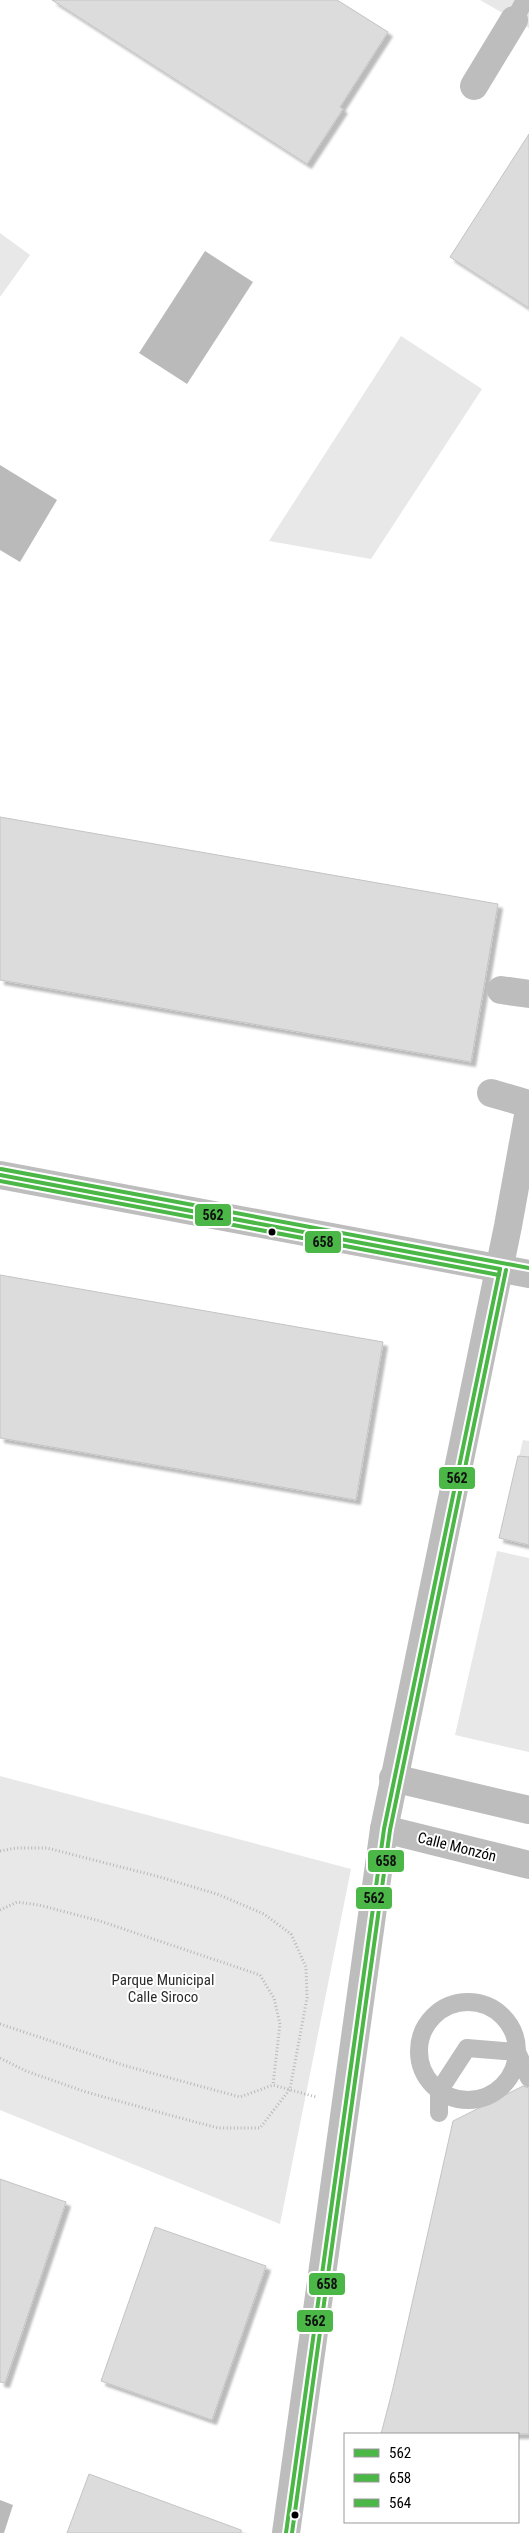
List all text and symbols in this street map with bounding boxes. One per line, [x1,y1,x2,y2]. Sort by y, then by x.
line badge: 562 [194,1203,232,1227]
text: 562 [202,1207,224,1223]
unlabelled marker [267,1227,277,1237]
line badge: 658 [304,1230,342,1254]
text: 658 [312,1234,334,1250]
line badge: 562 [438,1466,476,1490]
text: 562 [446,1470,468,1486]
street label: Calle Monzón [416,1829,498,1865]
line badge: 658 [367,1849,405,1873]
text: 658 [375,1853,397,1869]
line badge: 562 [355,1886,393,1910]
text: 562 [363,1890,385,1906]
park label: Parque Municipal Calle Siroco [112,1971,214,2006]
line badge: 658 [308,2272,346,2296]
text: 658 [316,2276,338,2292]
line badge: 562 [296,2309,334,2333]
text: 562 [304,2313,326,2329]
legend [344,2433,519,2523]
text: 562 [389,2444,411,2462]
text: 658 [389,2469,411,2487]
text: 564 [389,2494,411,2512]
unlabelled marker [290,2510,300,2520]

